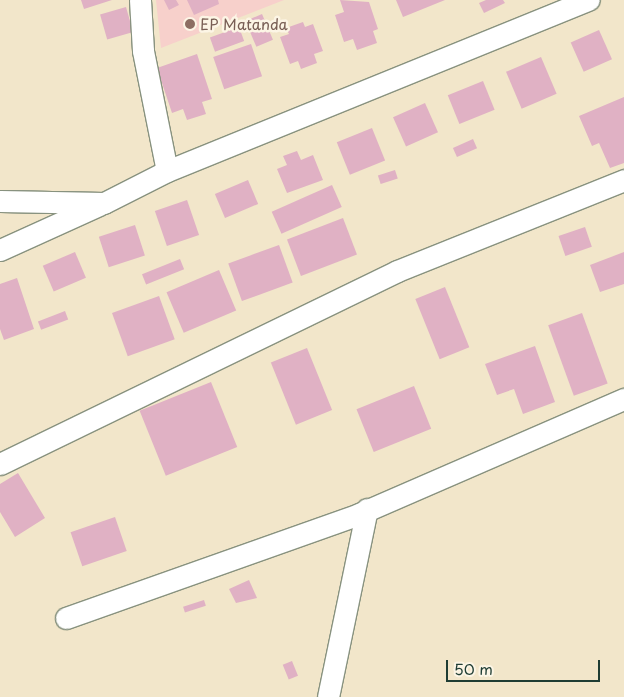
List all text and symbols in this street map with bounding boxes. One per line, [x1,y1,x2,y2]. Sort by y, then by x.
place label: EP Matanda [200,15,289,33]
marker: EP Matanda [184,18,196,30]
scale bar [449,650,603,682]
text: 50 m [454,657,493,680]

